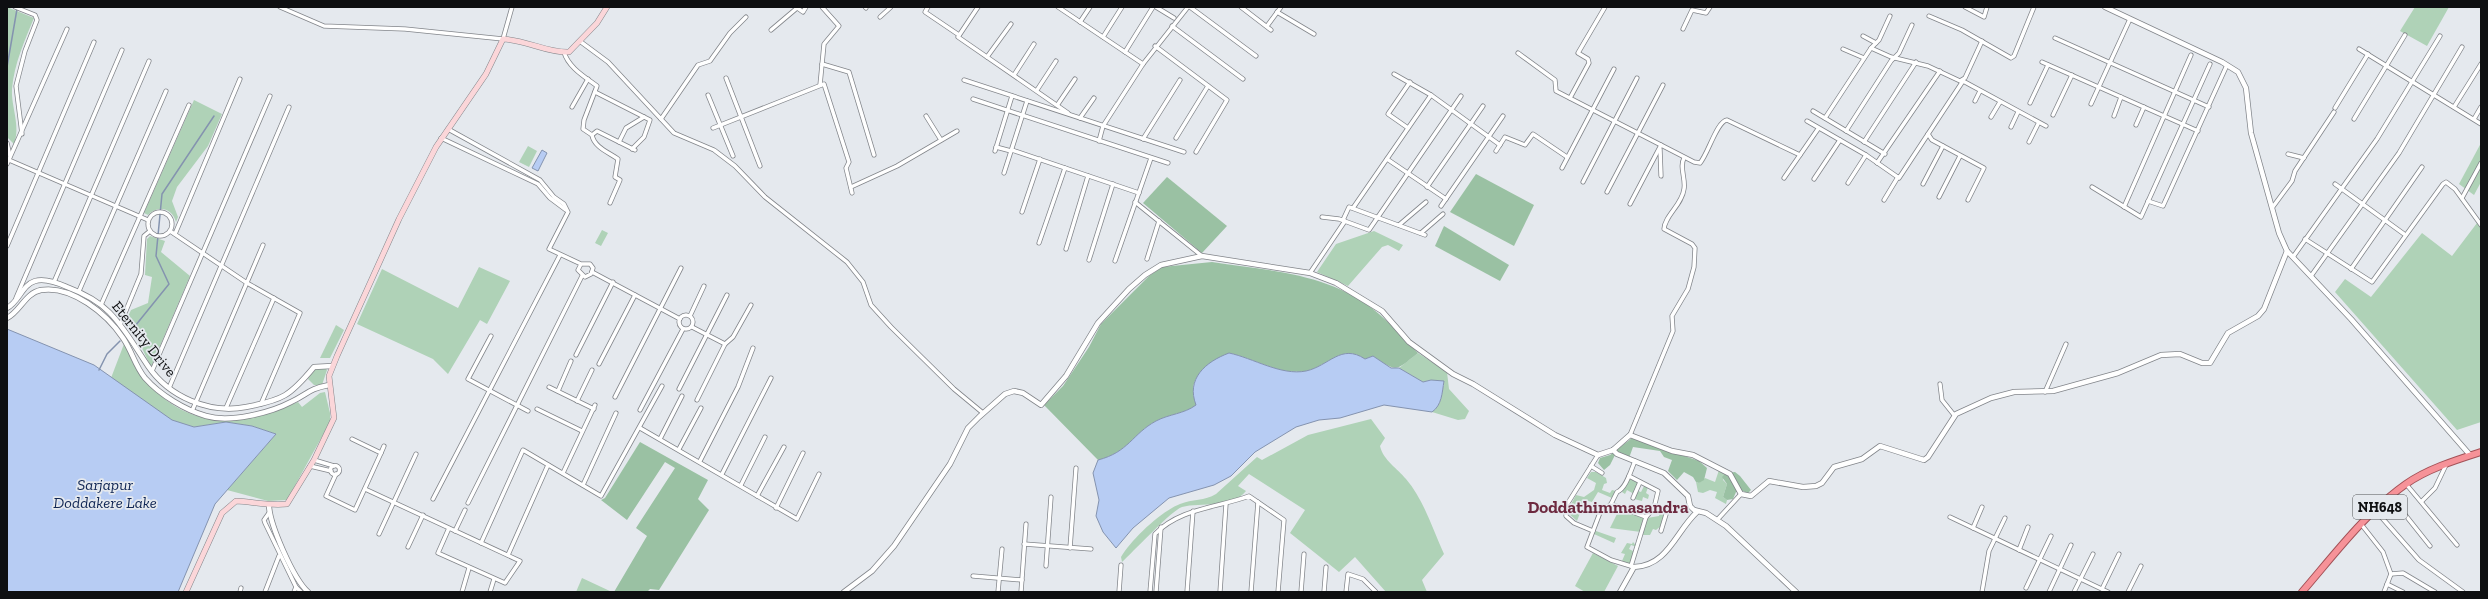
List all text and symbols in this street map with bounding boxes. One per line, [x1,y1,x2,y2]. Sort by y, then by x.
street label: Eternity Drive [108,298,180,380]
water label: Sarjapur Doddakere Lake [53,475,157,512]
road number: NH648 [2353,495,2407,519]
district label: Doddathimmasandra [1527,497,1689,517]

